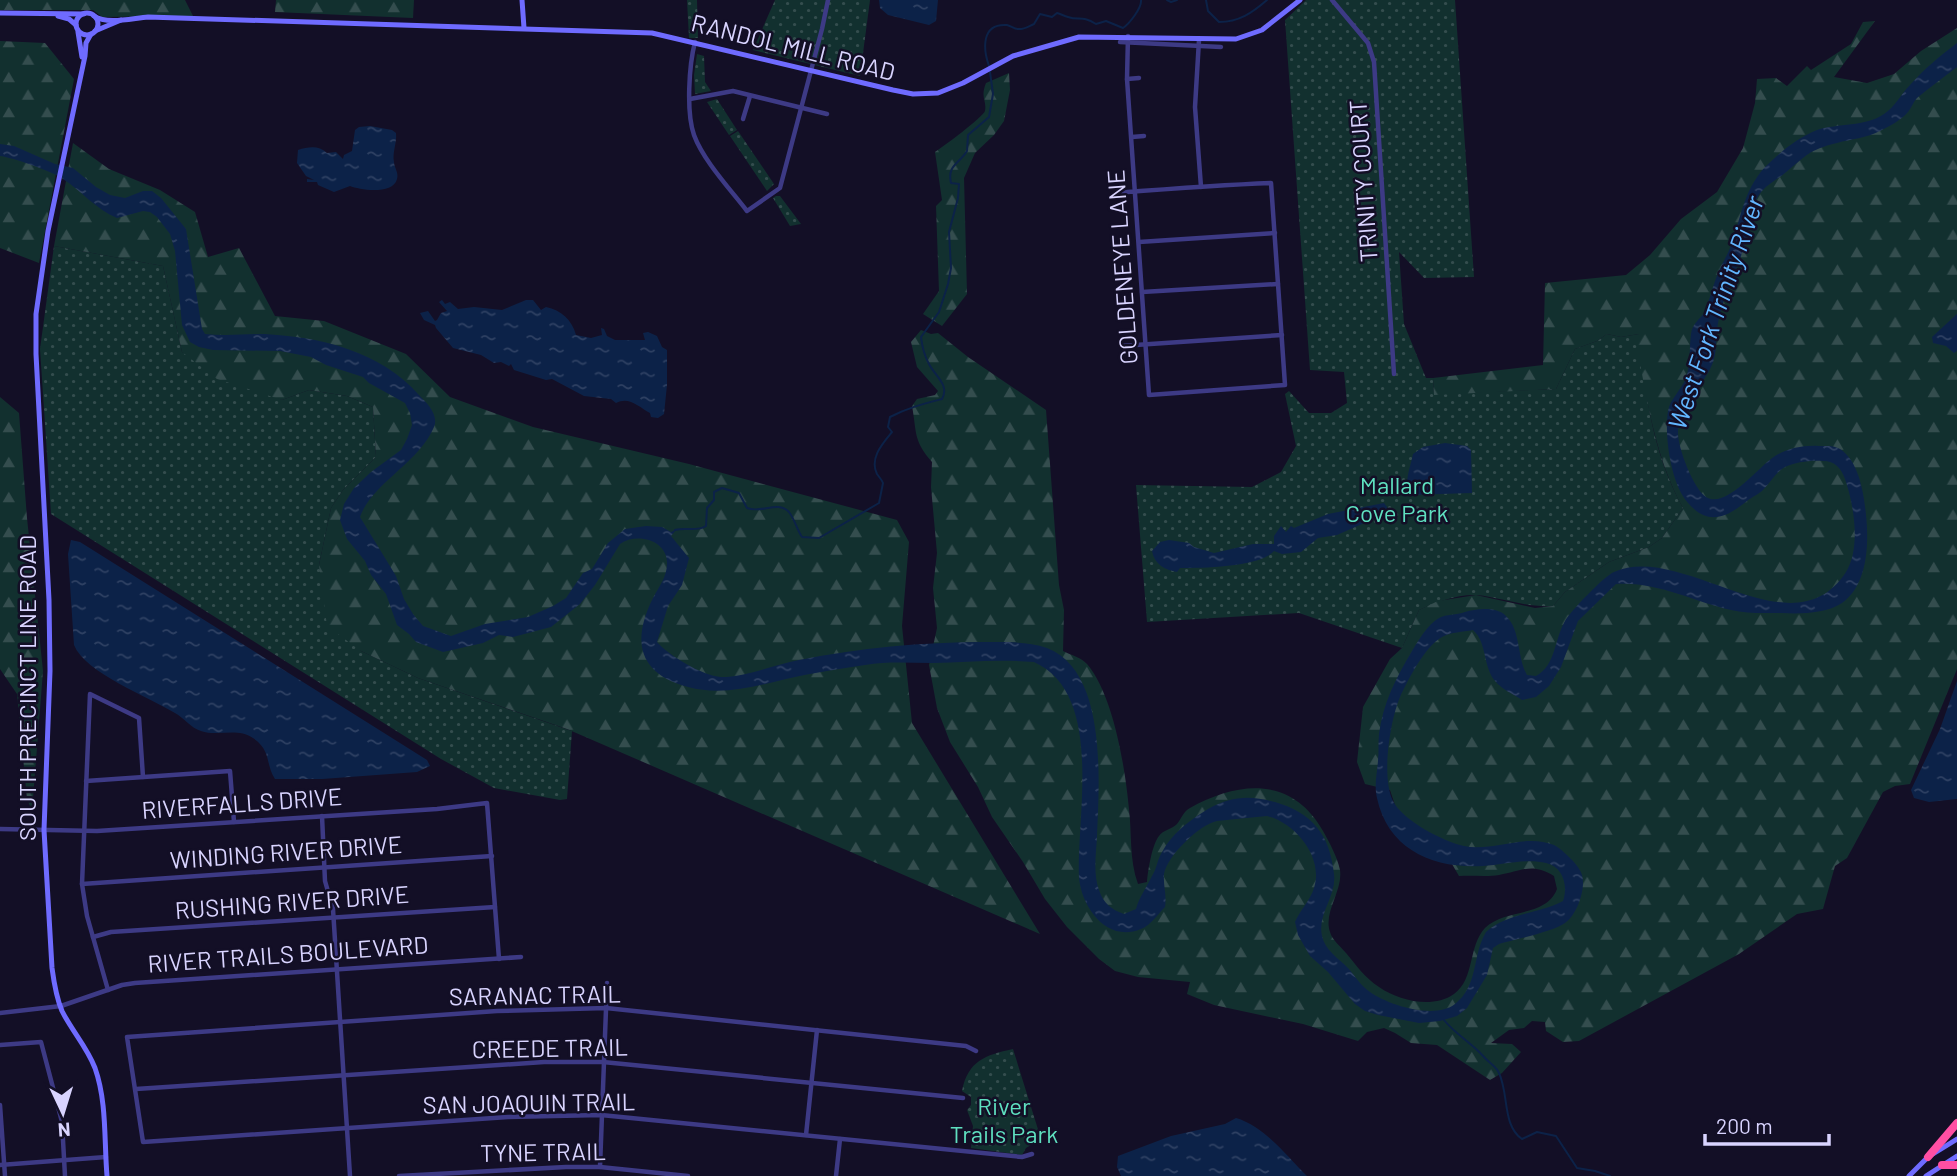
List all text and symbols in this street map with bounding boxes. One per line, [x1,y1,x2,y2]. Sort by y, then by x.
street label: RANDOL MILL ROAD [689,7,898,86]
street label: TRINITY COURT [1342,99,1383,263]
street label: GOLDENEYE LANE [1100,169,1143,366]
water label: West Fork Trinity River [1660,191,1769,433]
park label: Mallard Cove Park [1346,470,1448,527]
street label: SOUTH PRECINCT LINE ROAD [12,535,41,841]
street label: RIVERFALLS DRIVE [141,781,343,824]
street label: WINDING RIVER DRIVE [169,829,403,874]
street label: RUSHING RIVER DRIVE [174,879,410,924]
street label: RIVER TRAILS BOULEVARD [147,929,429,978]
street label: SARANAC TRAIL [449,978,621,1011]
street label: CREEDE TRAIL [472,1032,628,1063]
north arrow [28,1078,98,1148]
street label: SAN JOAQUIN TRAIL [422,1086,635,1119]
park label: River Trails Park [950,1091,1058,1148]
scale bar [1705,1102,1829,1146]
text: 200 m [1716,1113,1773,1138]
text: N [57,1119,71,1142]
street label: TYNE TRAIL [480,1136,606,1167]

